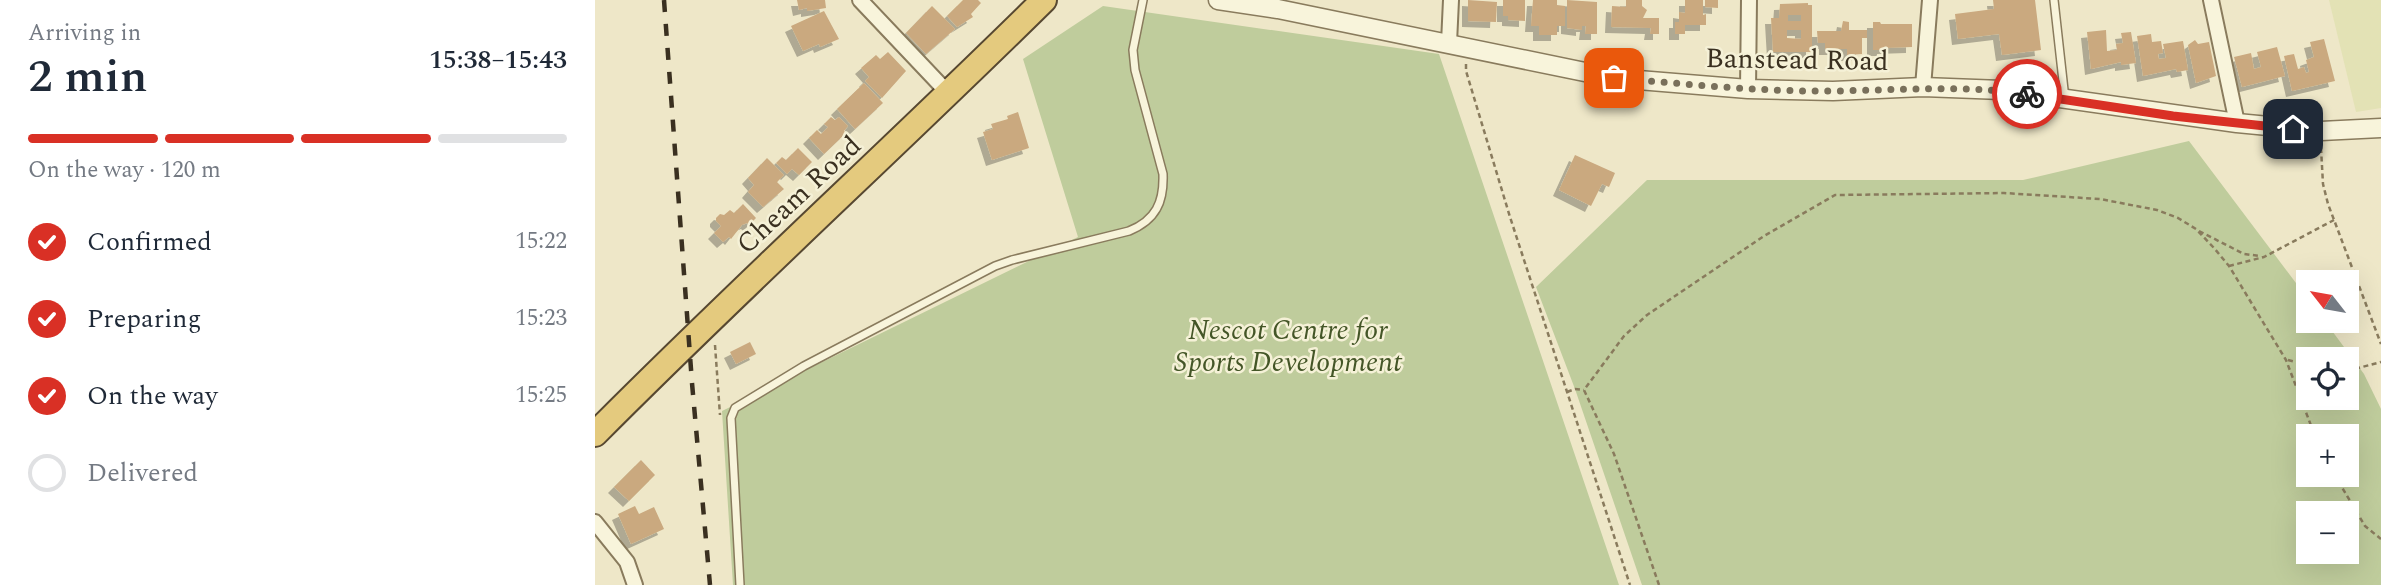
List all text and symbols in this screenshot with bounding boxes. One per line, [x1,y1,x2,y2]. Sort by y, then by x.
text: Arriving in [28,16,141,51]
street label: Banstead Road [1705,37,1889,83]
text: 15:38–15:43 [429,40,567,80]
text: 2 min [28,42,147,112]
pin [1584,48,1644,108]
icon: bag [1595,59,1633,97]
courier [1992,59,2062,129]
icon: bike [2008,75,2046,113]
pin [2263,99,2323,159]
icon: home [2274,110,2312,148]
street label: Cheam Road [726,125,872,265]
text: On the way · 120 m [28,153,221,188]
text: Confirmed [87,222,212,262]
icon: check [28,223,66,261]
text: 15:22 [515,224,567,259]
north arrow [2296,270,2359,332]
map controls [2296,270,2359,564]
text: Preparing [87,299,201,339]
icon: check [28,300,66,338]
text: 15:23 [515,301,567,336]
park label: Nescot Centre for Sports Development [1174,309,1403,384]
button: locate [2296,347,2359,410]
text: On the way [87,376,218,416]
icon: check [28,377,66,415]
text: 15:25 [515,378,567,413]
button: + [2296,424,2359,487]
text: Delivered [87,453,198,493]
button: − [2296,501,2359,564]

